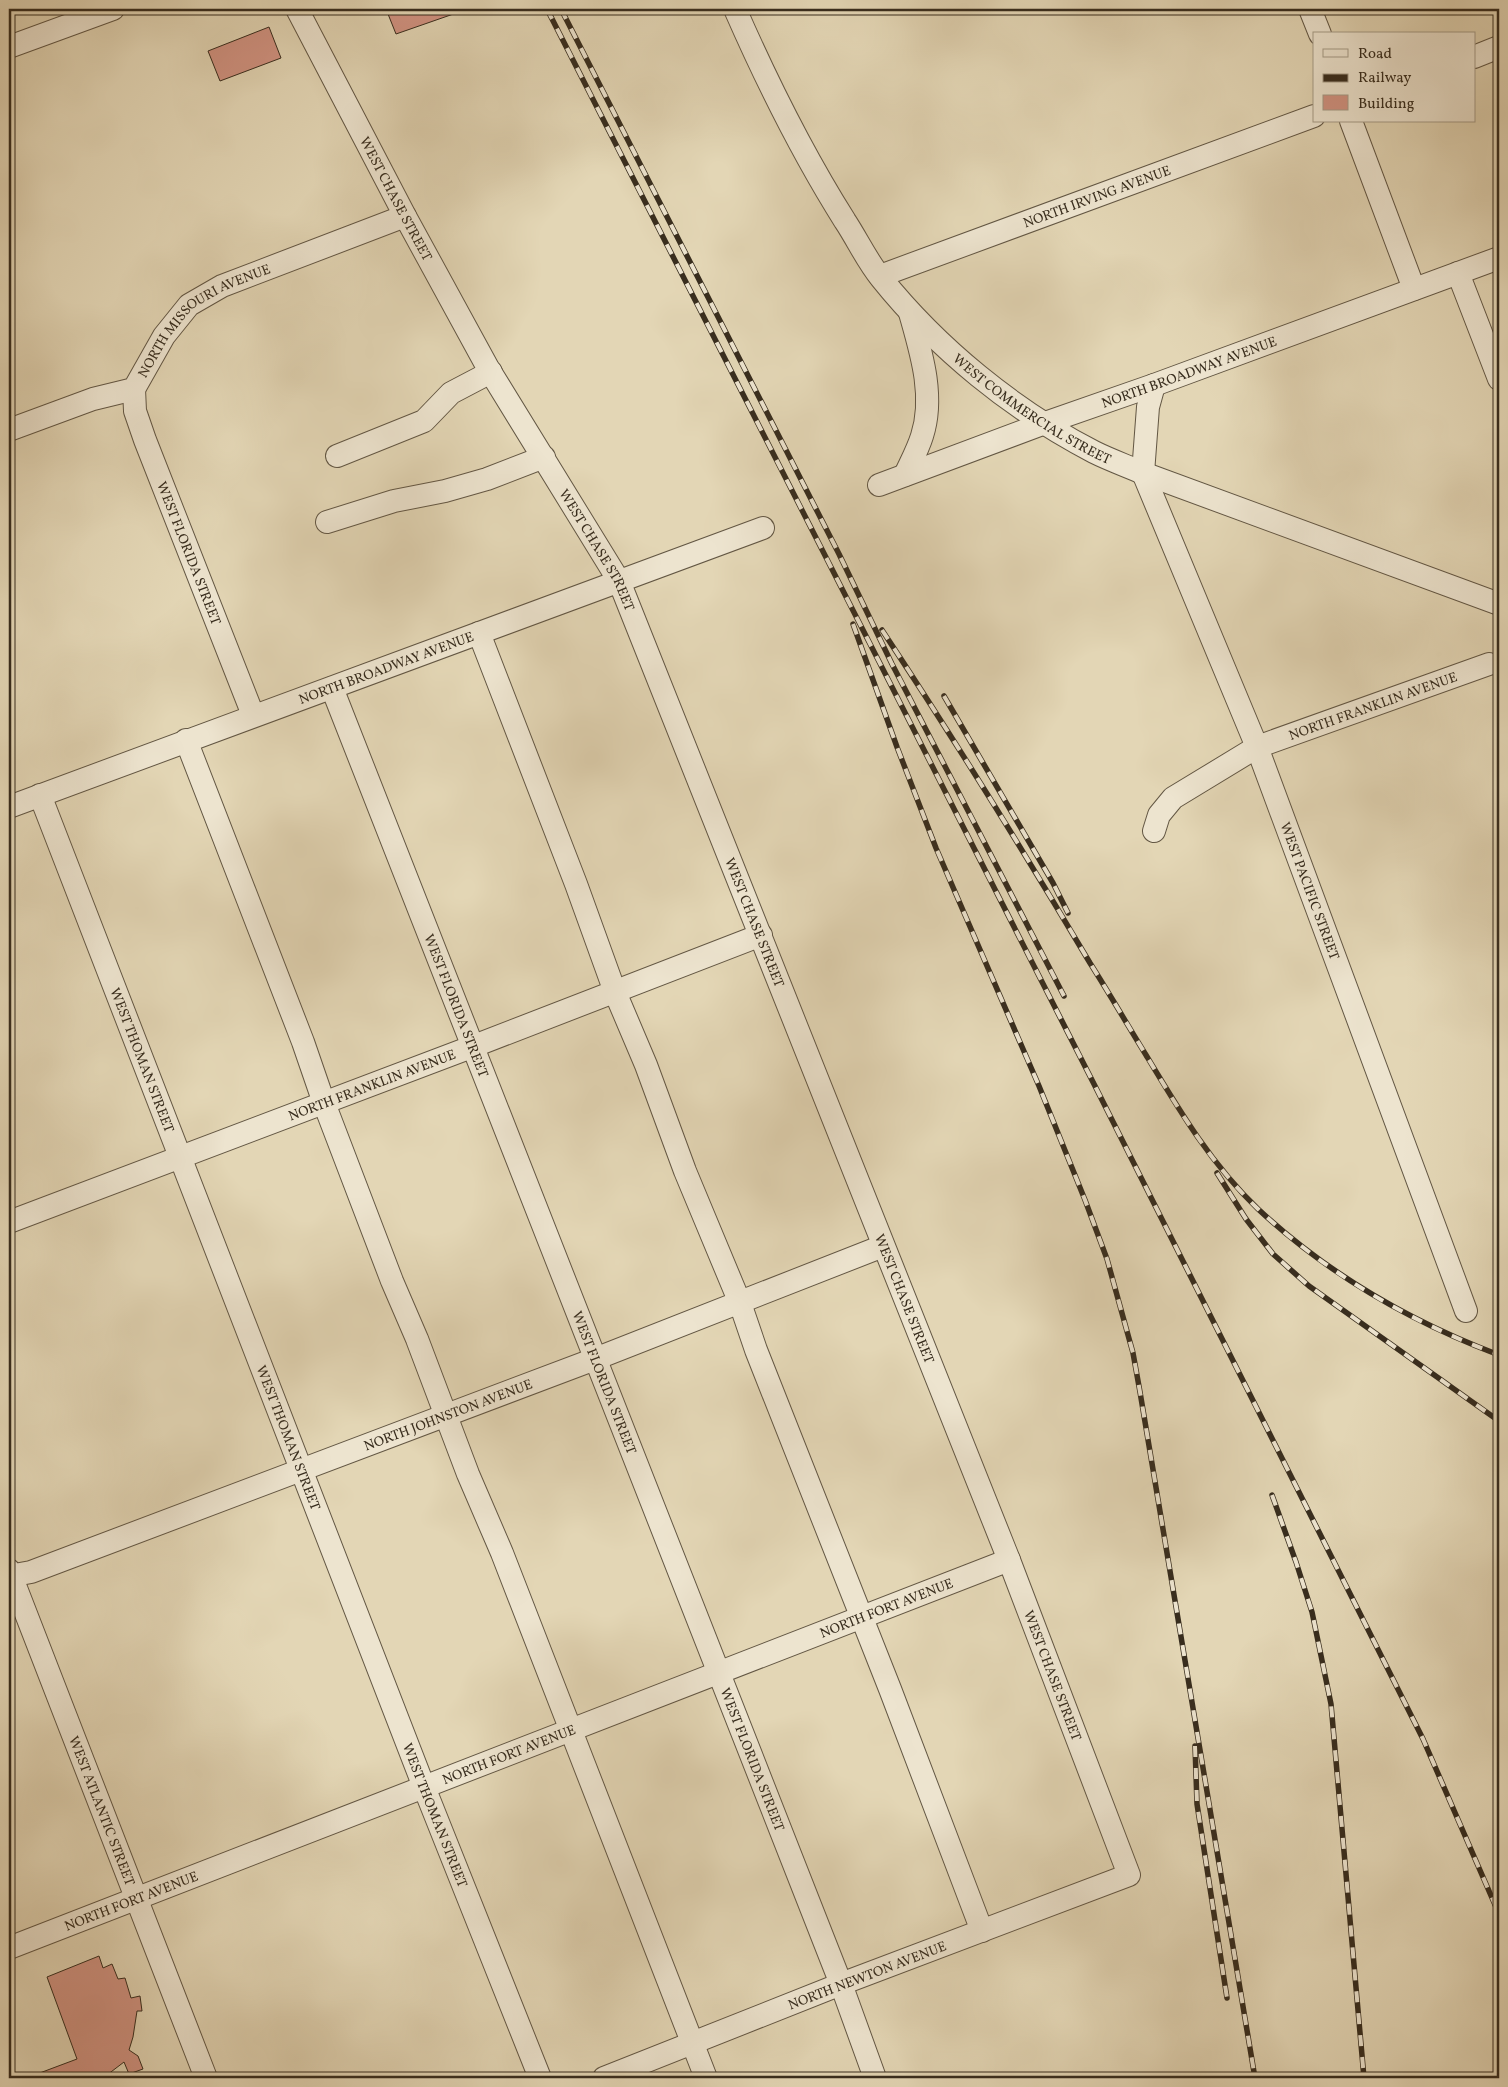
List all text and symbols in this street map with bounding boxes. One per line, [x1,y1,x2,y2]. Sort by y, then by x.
legend [1313,32,1476,122]
text: Road [1358,44,1392,65]
text: Railway [1358,68,1411,89]
text: Building [1358,94,1415,115]
street label: WEST CHASE STREET [354,134,436,265]
street label: NORTH IRVING AVENUE [1021,162,1174,233]
street label: NORTH MISSOURI AVENUE [134,260,274,382]
street label: NORTH BROADWAY AVENUE [1099,333,1280,414]
street label: WEST COMMERCIAL STREET [948,350,1114,470]
street label: WEST FLORIDA STREET [151,479,225,628]
street label: WEST CHASE STREET [554,486,638,614]
street label: NORTH BROADWAY AVENUE [296,628,477,710]
street label: NORTH FRANKLIN AVENUE [1286,668,1460,746]
street label: WEST PACIFIC STREET [1275,820,1343,963]
street label: WEST CHASE STREET [719,855,788,990]
street label: WEST FLORIDA STREET [419,931,492,1080]
street label: WEST THOMAN STREET [104,985,178,1136]
street label: NORTH FRANKLIN AVENUE [286,1046,459,1126]
street label: WEST CHASE STREET [869,1231,938,1367]
street label: WEST FLORIDA STREET [567,1308,640,1457]
street label: WEST THOMAN STREET [251,1363,324,1513]
street label: NORTH JOHNSTON AVENUE [361,1375,535,1456]
street label: NORTH FORT AVENUE [817,1575,956,1644]
street label: WEST CHASE STREET [1018,1608,1085,1744]
street label: WEST FLORIDA STREET [715,1685,788,1834]
street label: NORTH FORT AVENUE [440,1721,579,1790]
street label: WEST ATLANTIC STREET [63,1733,139,1889]
street label: WEST THOMAN STREET [397,1741,471,1891]
street label: NORTH FORT AVENUE [62,1868,201,1937]
street label: NORTH NEWTON AVENUE [786,1937,950,2015]

